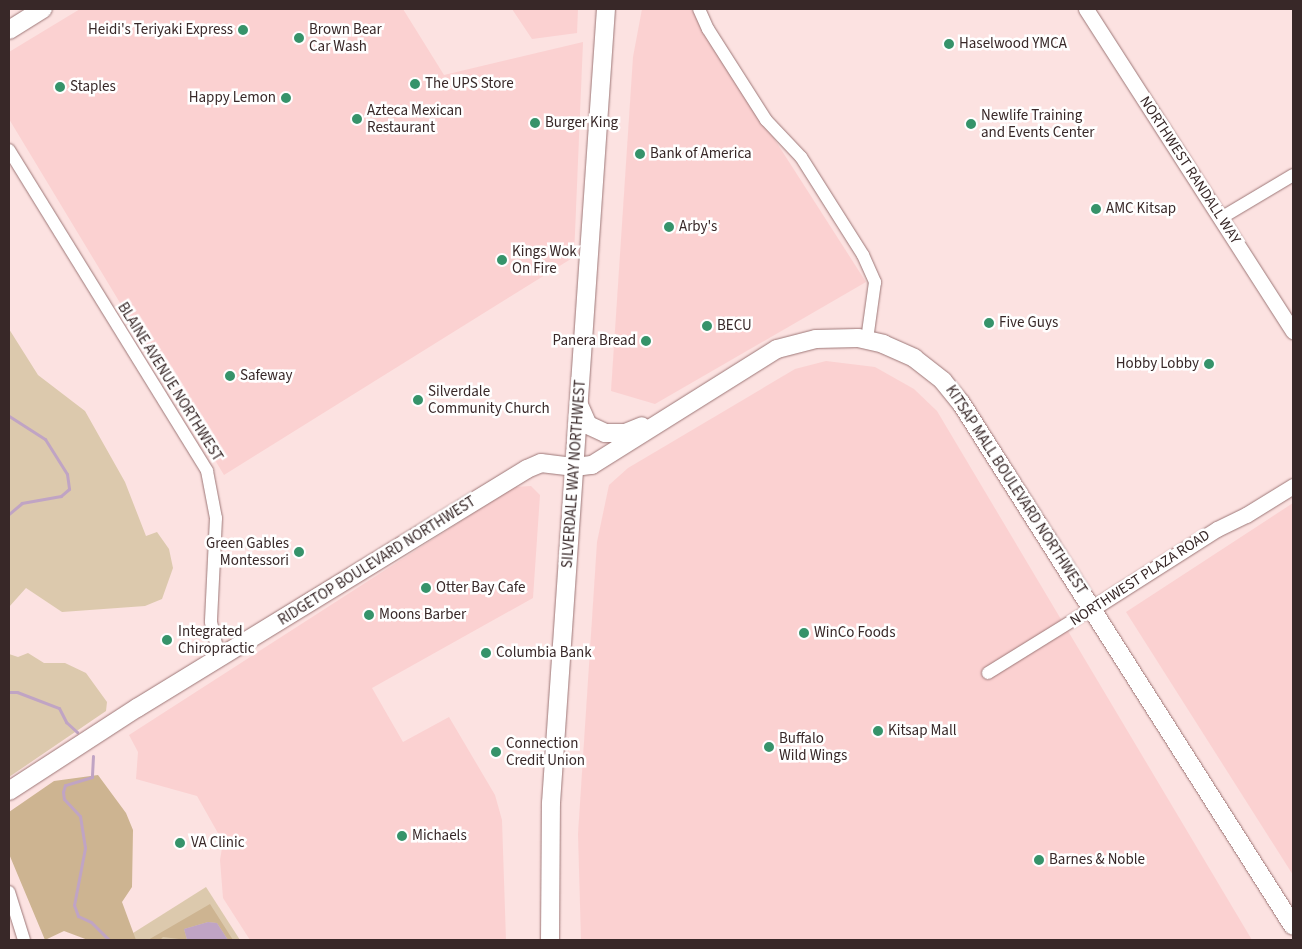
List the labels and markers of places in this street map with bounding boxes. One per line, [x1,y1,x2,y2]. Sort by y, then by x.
place label: Brown Bear Car Wash [309,20,382,55]
place label: Heidi's Teriyaki Express [88,21,233,39]
marker: Heidi's Teriyaki Express [237,24,249,36]
marker: Brown Bear Car Wash [293,32,305,44]
place label: Haselwood YMCA [959,35,1067,53]
marker: Haselwood YMCA [943,38,955,50]
place label: The UPS Store [425,75,514,93]
place label: Staples [70,78,116,96]
marker: The UPS Store [409,78,421,90]
marker: Staples [54,81,66,93]
place label: Happy Lemon [189,89,276,107]
marker: Happy Lemon [280,92,292,104]
place label: Azteca Mexican Restaurant [367,101,462,136]
place label: Newlife Training and Events Center [981,106,1094,141]
marker: Azteca Mexican Restaurant [351,113,363,125]
place label: Burger King [545,114,618,132]
marker: Burger King [529,117,541,129]
marker: Newlife Training and Events Center [965,118,977,130]
place label: Bank of America [650,145,752,163]
marker: Bank of America [634,148,646,160]
place label: AMC Kitsap [1106,200,1176,218]
marker: AMC Kitsap [1090,203,1102,215]
place label: Arby's [679,218,717,236]
marker: Arby's [663,221,675,233]
place label: Kings Wok On Fire [512,242,577,277]
marker: Kings Wok On Fire [496,254,508,266]
place label: Five Guys [999,314,1058,332]
place label: BECU [717,317,752,335]
marker: Five Guys [983,317,995,329]
marker: BECU [701,320,713,332]
place label: Panera Bread [553,332,636,350]
marker: Panera Bread [640,335,652,347]
place label: Hobby Lobby [1116,355,1199,373]
marker: Hobby Lobby [1203,358,1215,370]
place label: Safeway [240,367,293,385]
marker: Safeway [224,370,236,382]
place label: Silverdale Community Church [428,382,550,417]
marker: Silverdale Community Church [412,394,424,406]
place label: Green Gables Montessori [206,534,289,569]
marker: Green Gables Montessori [293,546,305,558]
place label: Otter Bay Cafe [436,579,525,597]
marker: Otter Bay Cafe [420,582,432,594]
place label: Moons Barber [379,606,466,624]
marker: Moons Barber [363,609,375,621]
place label: Integrated Chiropractic [178,622,255,657]
place label: WinCo Foods [814,624,895,642]
marker: WinCo Foods [798,627,810,639]
marker: Integrated Chiropractic [160,633,174,647]
place label: Columbia Bank [496,644,592,662]
marker: Columbia Bank [480,647,492,659]
place label: Kitsap Mall [888,722,957,740]
marker: Kitsap Mall [872,725,884,737]
place label: Buffalo Wild Wings [779,729,847,764]
place label: Connection Credit Union [506,734,585,769]
marker: Buffalo Wild Wings [763,741,775,753]
marker: Connection Credit Union [490,746,502,758]
place label: Michaels [412,827,467,845]
marker: Michaels [396,830,408,842]
place label: VA Clinic [191,834,244,852]
marker: VA Clinic [173,836,187,850]
place label: Barnes & Noble [1049,851,1145,869]
marker: Barnes & Noble [1033,854,1045,866]

